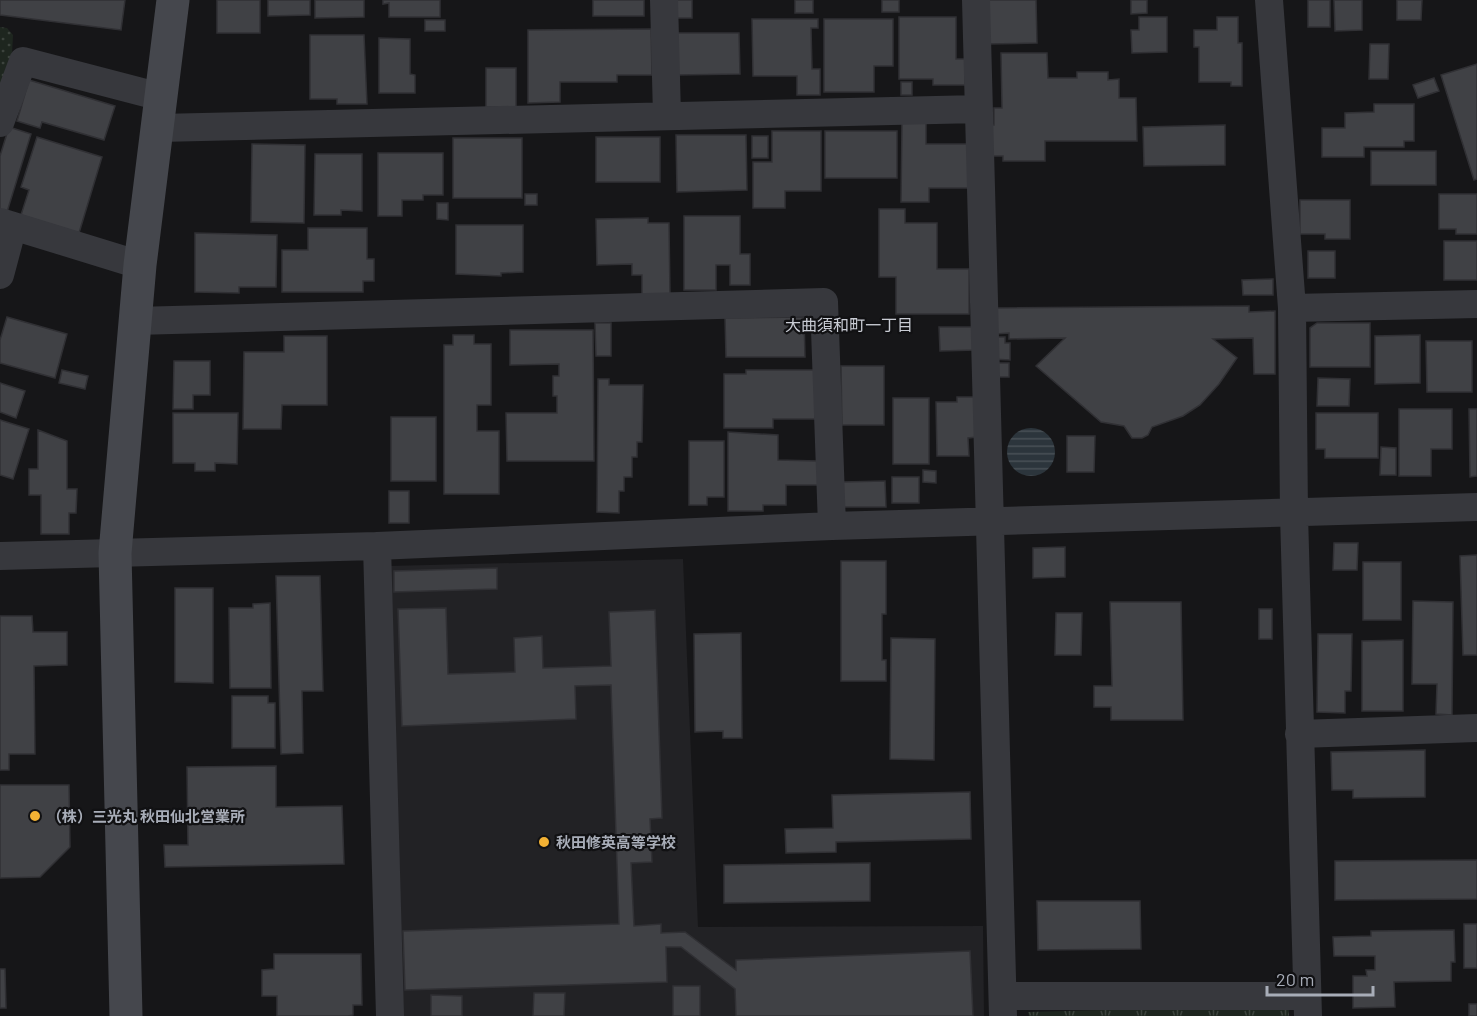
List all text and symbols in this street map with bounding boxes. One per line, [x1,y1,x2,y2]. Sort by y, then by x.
district label: 大曲須和町一丁目 [785,315,913,334]
place label: （株）三光丸 秋田仙北営業所 [47,807,245,825]
marker: （株）三光丸 秋田仙北営業所 [28,809,42,823]
place label: 秋田修英高等学校 [556,833,676,851]
marker: 秋田修英高等学校 [537,835,551,849]
scale bar [1267,959,1374,997]
text: 20 m [1276,968,1314,990]

